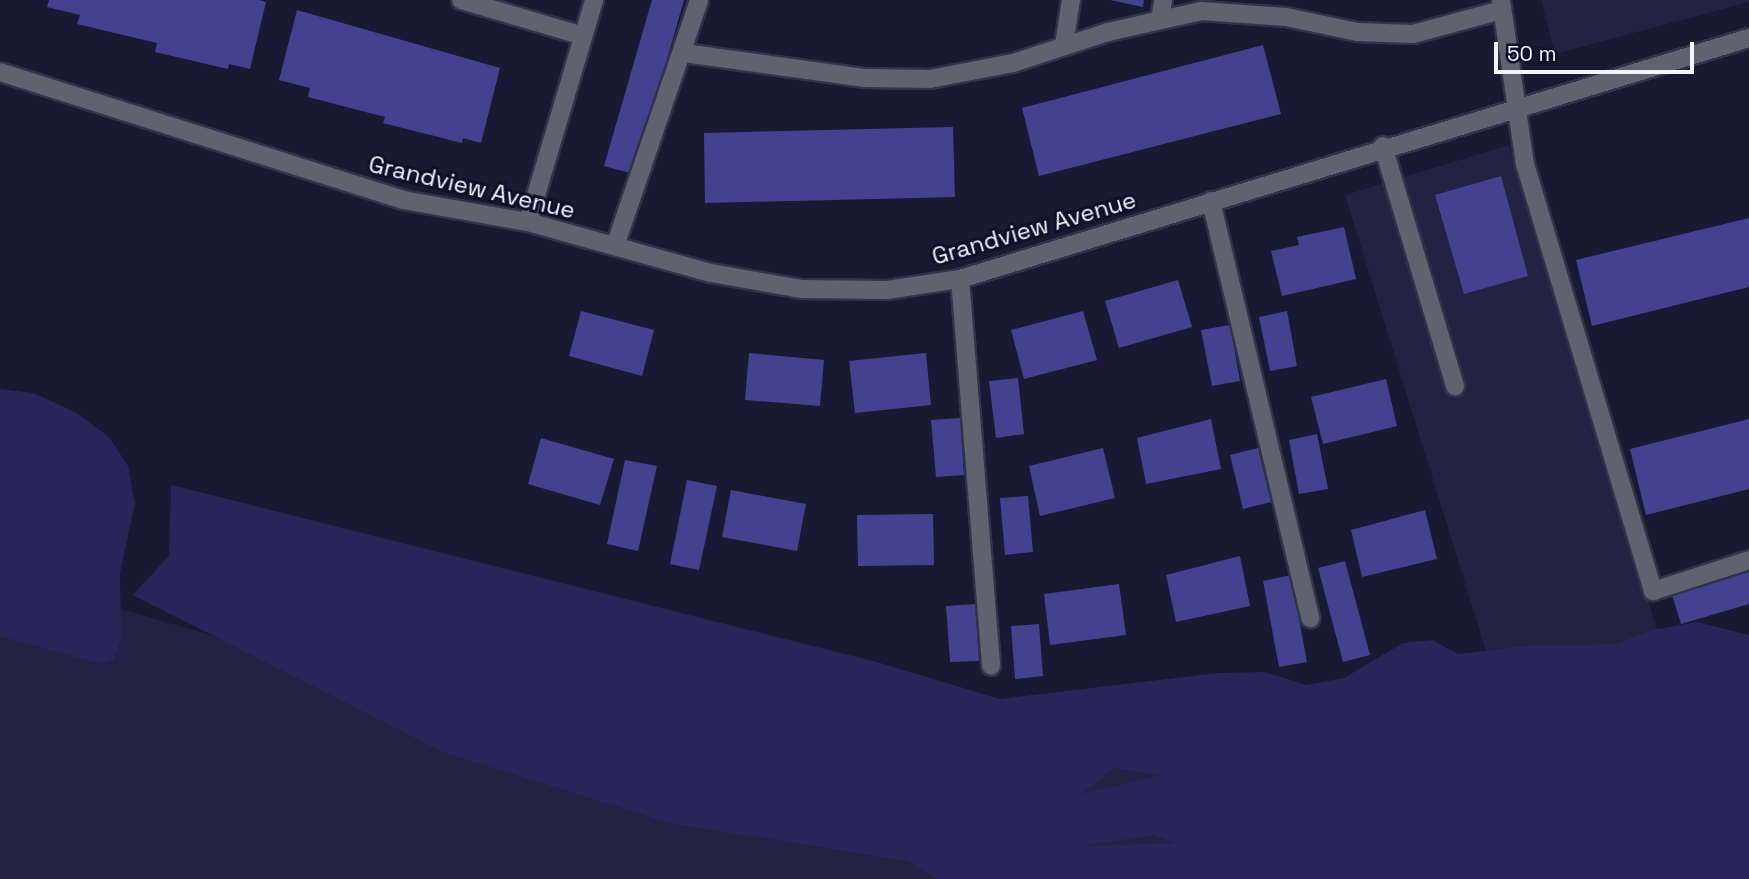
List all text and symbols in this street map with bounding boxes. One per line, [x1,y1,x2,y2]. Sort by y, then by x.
scale bar [1497,28,1696,72]
text: 50 m [1507,40,1557,67]
street label: Grandview Avenue [366,149,578,225]
street label: Grandview Avenue [928,185,1140,271]

